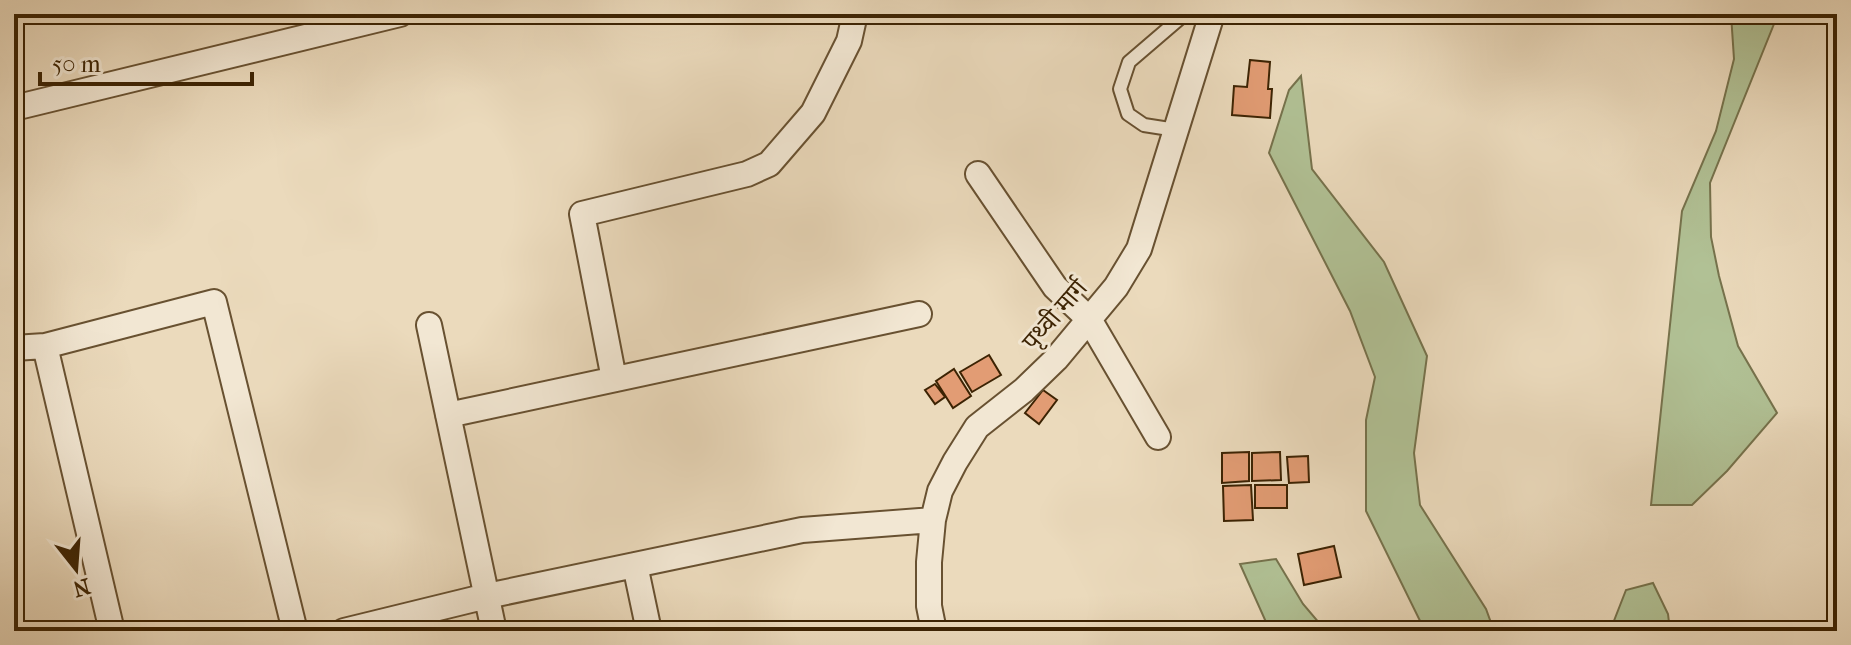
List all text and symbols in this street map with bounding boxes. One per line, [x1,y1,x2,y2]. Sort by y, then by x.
scale bar [40,36,252,86]
text: 50 m [52,50,101,78]
street label: पृथ्वी मार्ग [1015,272,1095,358]
north arrow [36,529,116,609]
text: N [69,572,93,602]

